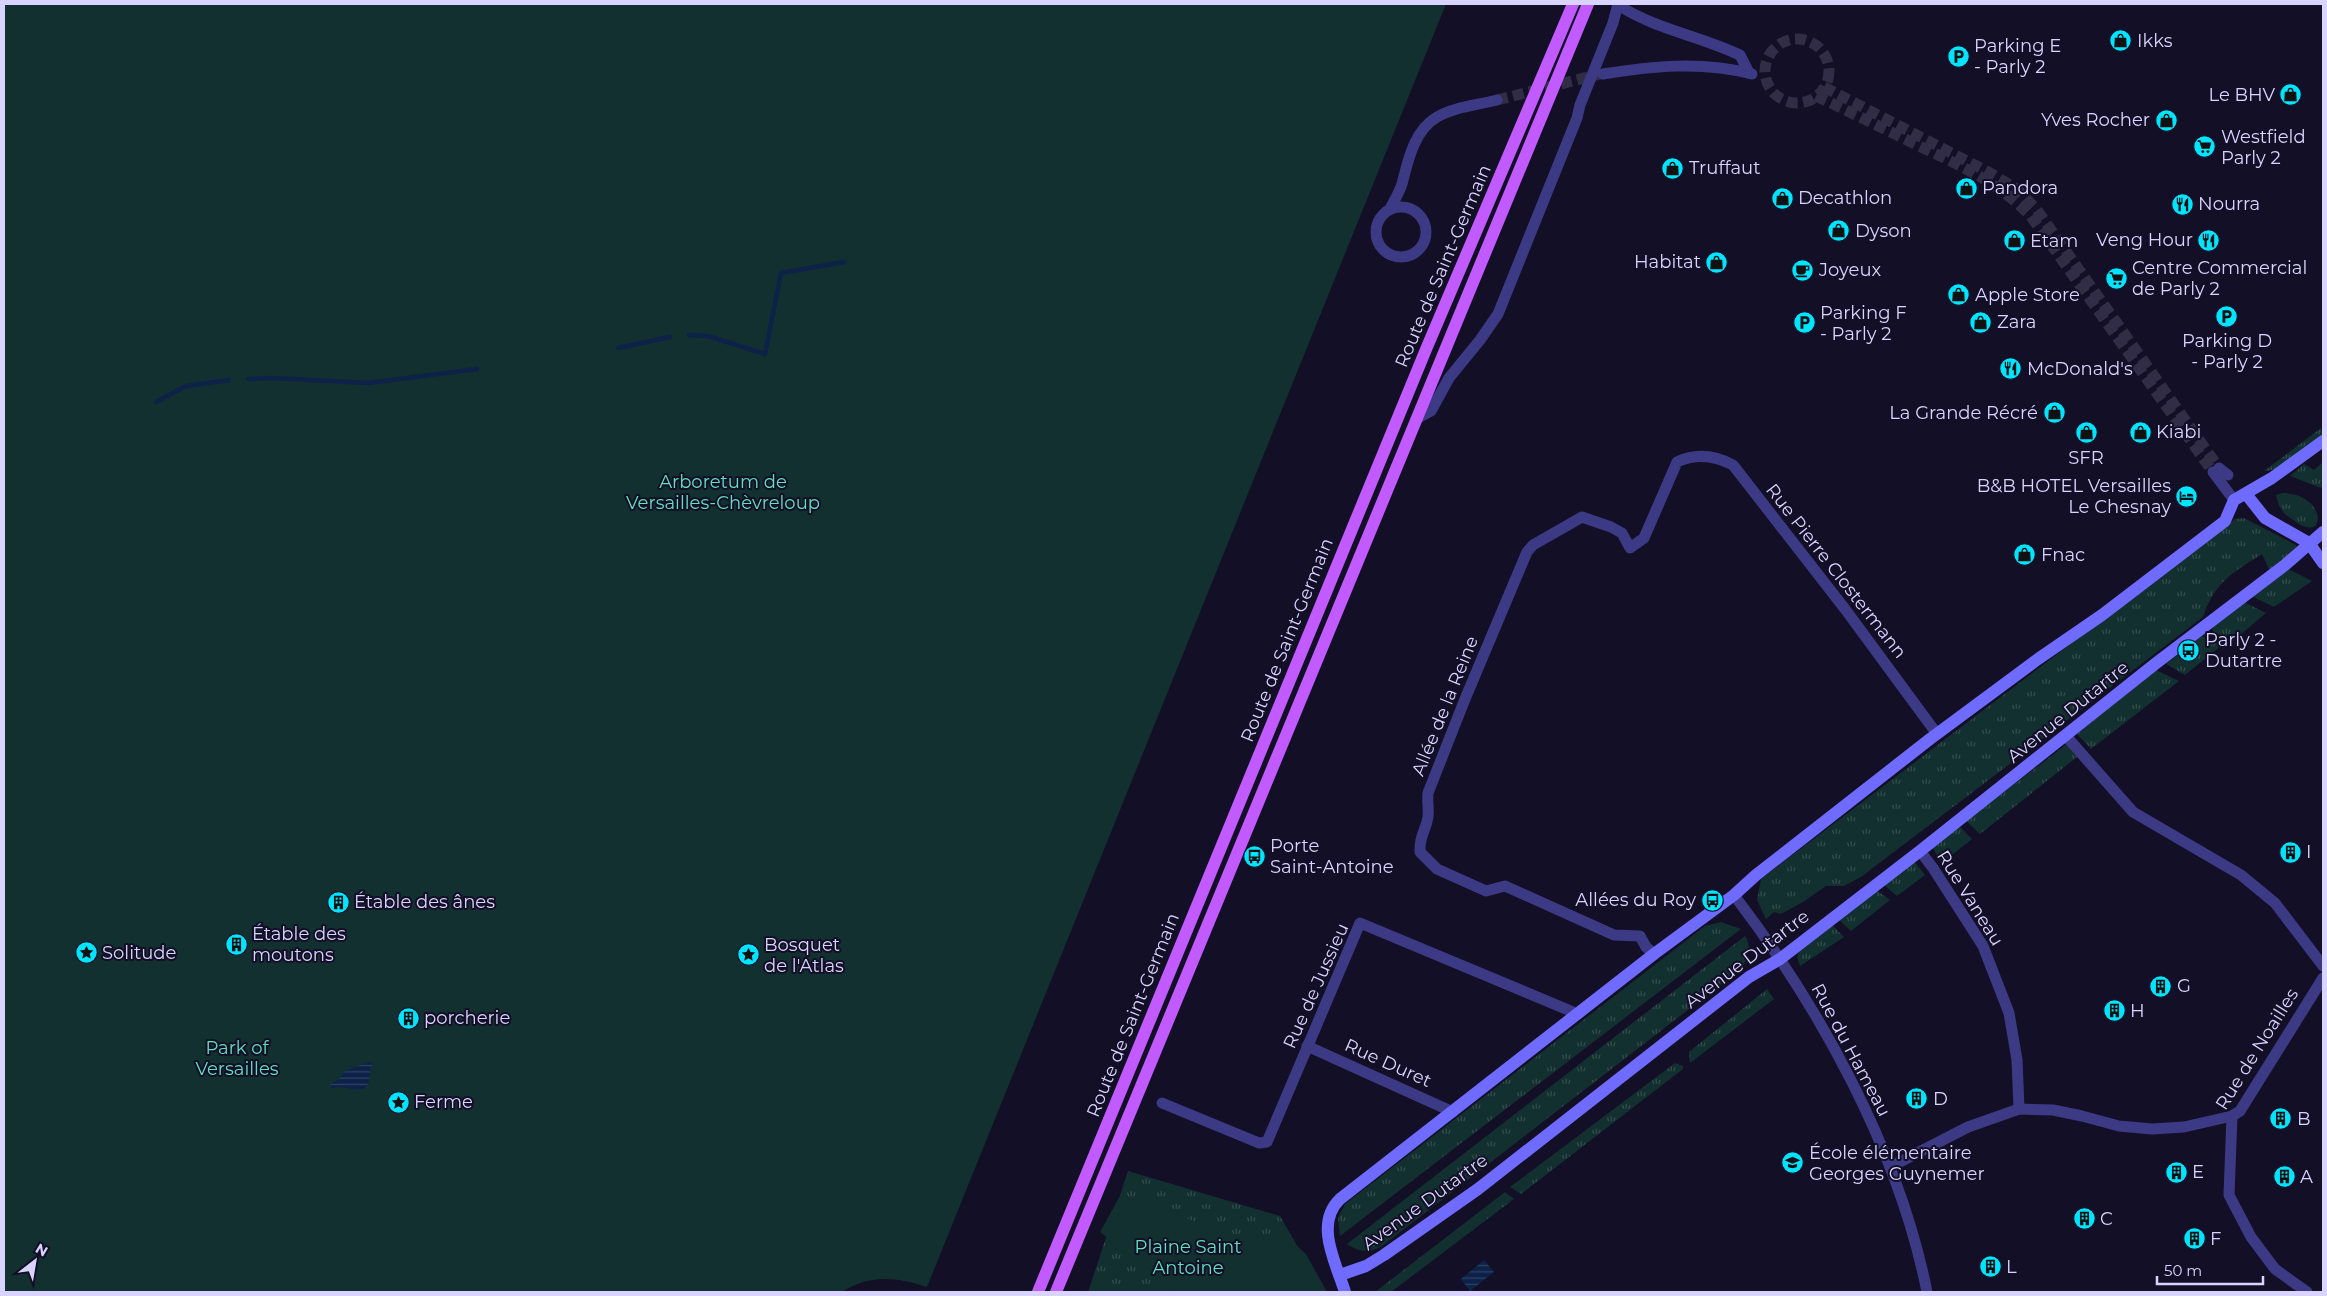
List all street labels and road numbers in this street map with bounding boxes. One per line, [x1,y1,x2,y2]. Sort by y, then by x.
street label: Route de Saint-Germain [1390,161,1496,371]
street label: Rue Pierre Clostermann [1761,479,1911,663]
street label: Route de Saint-Germain [1236,535,1338,745]
street label: Allée de la Reine [1407,633,1483,779]
street label: Avenue Dutartre [2003,656,2133,768]
street label: Rue Vaneau [1932,846,2008,950]
street label: Avenue Dutartre [1681,905,1814,1013]
street label: Route de Saint-Germain [1082,910,1184,1120]
street label: Rue de Jussieu [1278,920,1354,1052]
street label: Rue du Hameau [1807,980,1895,1120]
street label: Rue de Noailles [2211,984,2303,1114]
street label: Rue Duret [1341,1034,1435,1092]
street label: Avenue Dutartre [1358,1149,1492,1255]

